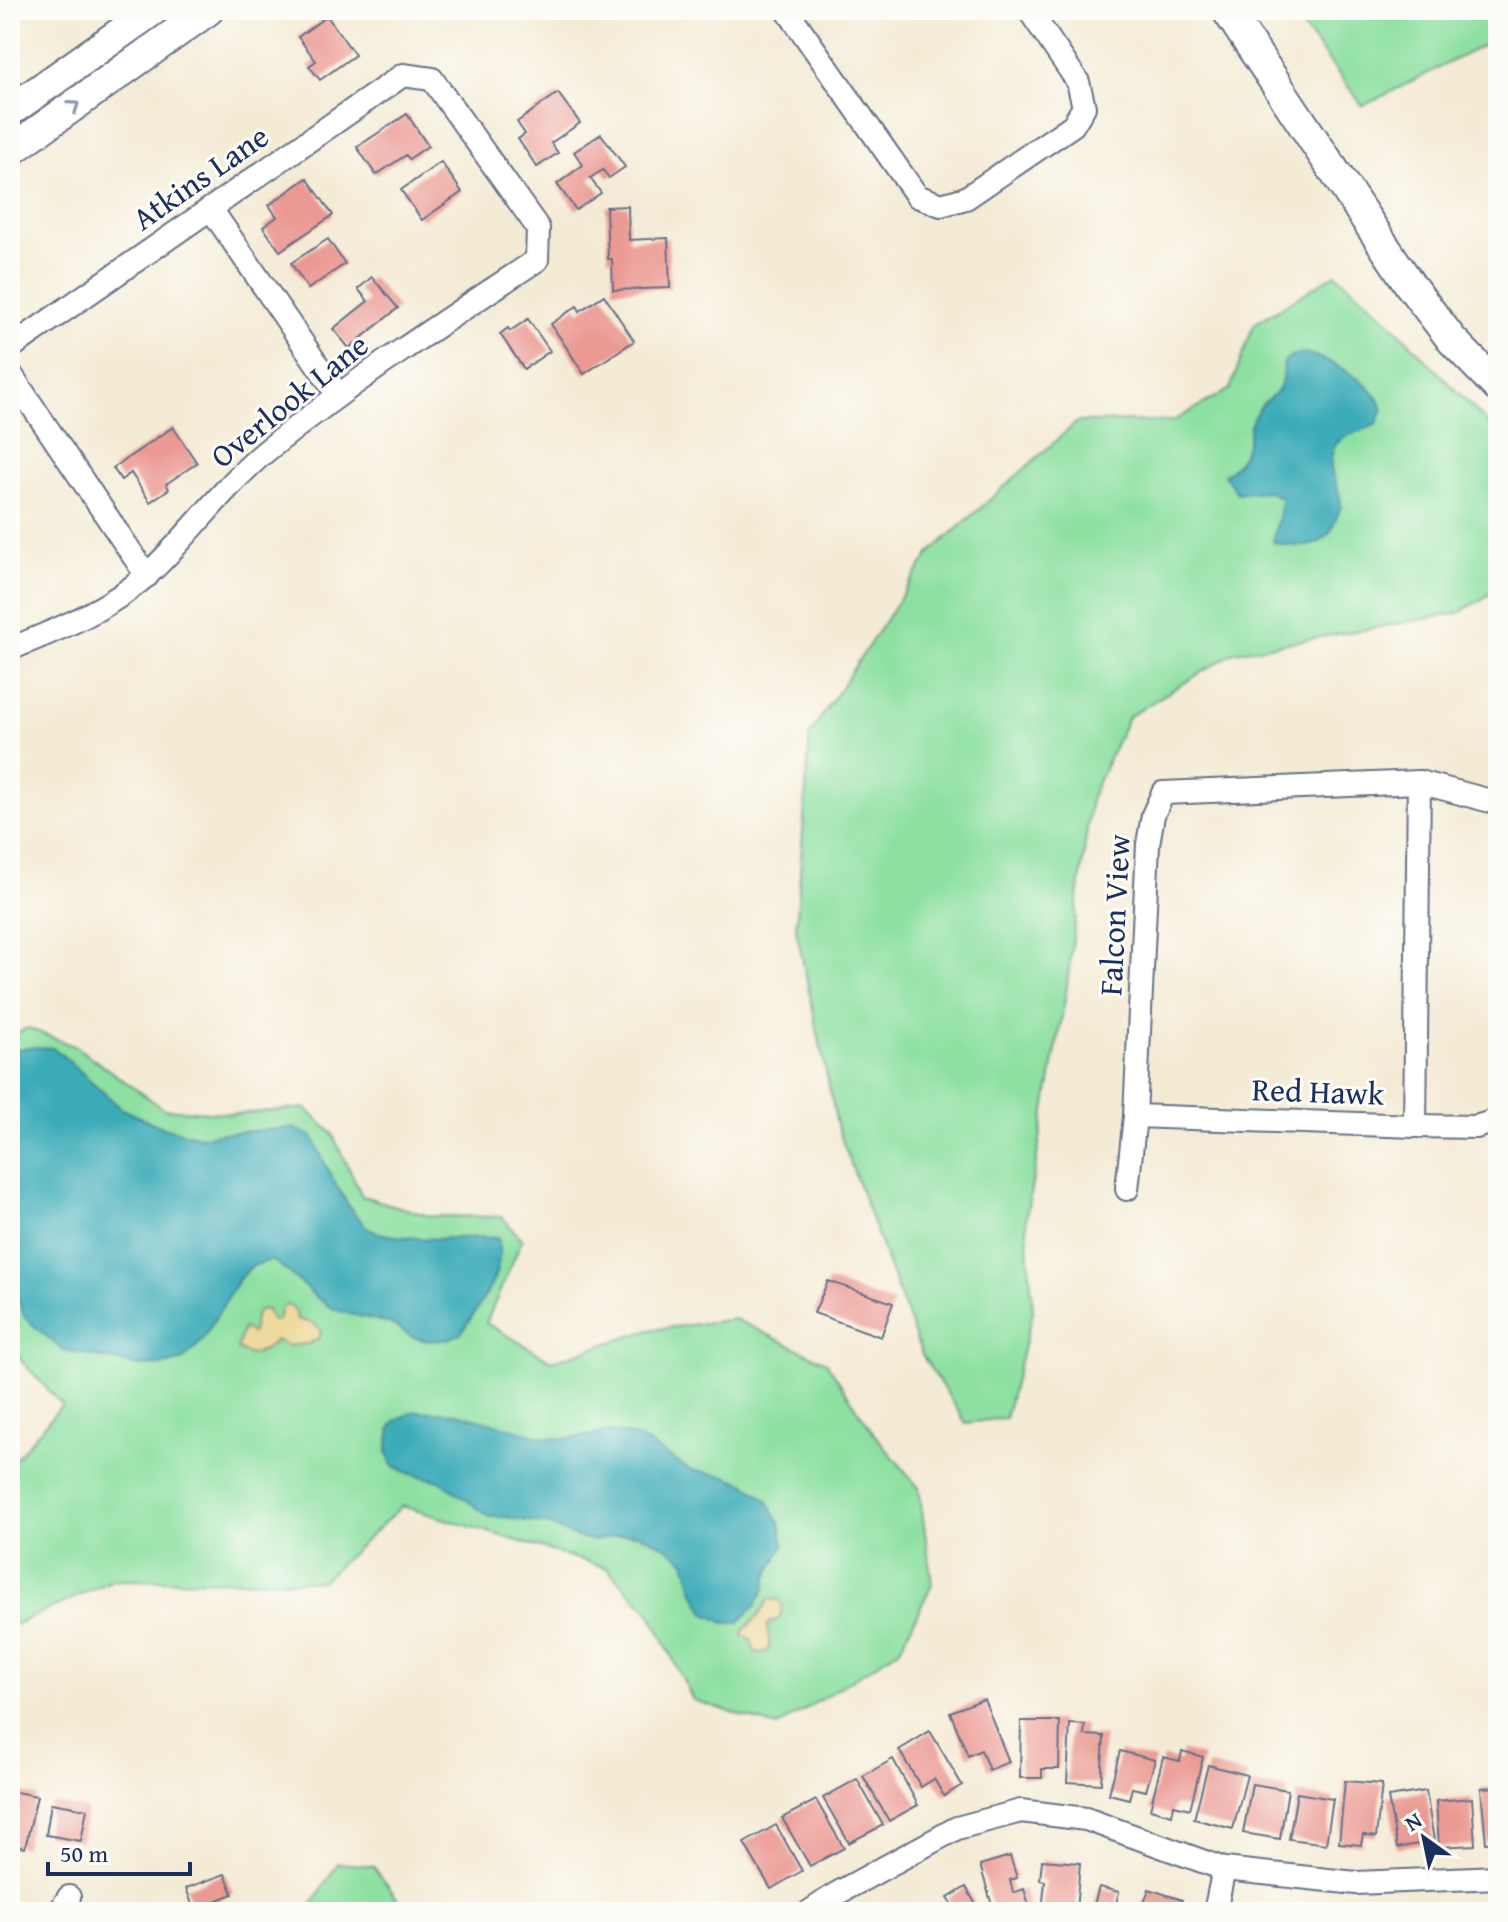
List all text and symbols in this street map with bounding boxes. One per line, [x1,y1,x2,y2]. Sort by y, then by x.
one-way arrow [65,101,79,116]
street label: Atkins Lane [122,113,278,241]
street label: Overlook Lane [200,321,378,479]
street label: Falcon View [1086,833,1142,997]
street label: Red Hawk [1251,1065,1386,1117]
north arrow [1384,1798,1464,1878]
text: N [1398,1804,1428,1839]
scale bar [48,1826,190,1876]
text: 50 m [60,1836,108,1871]

